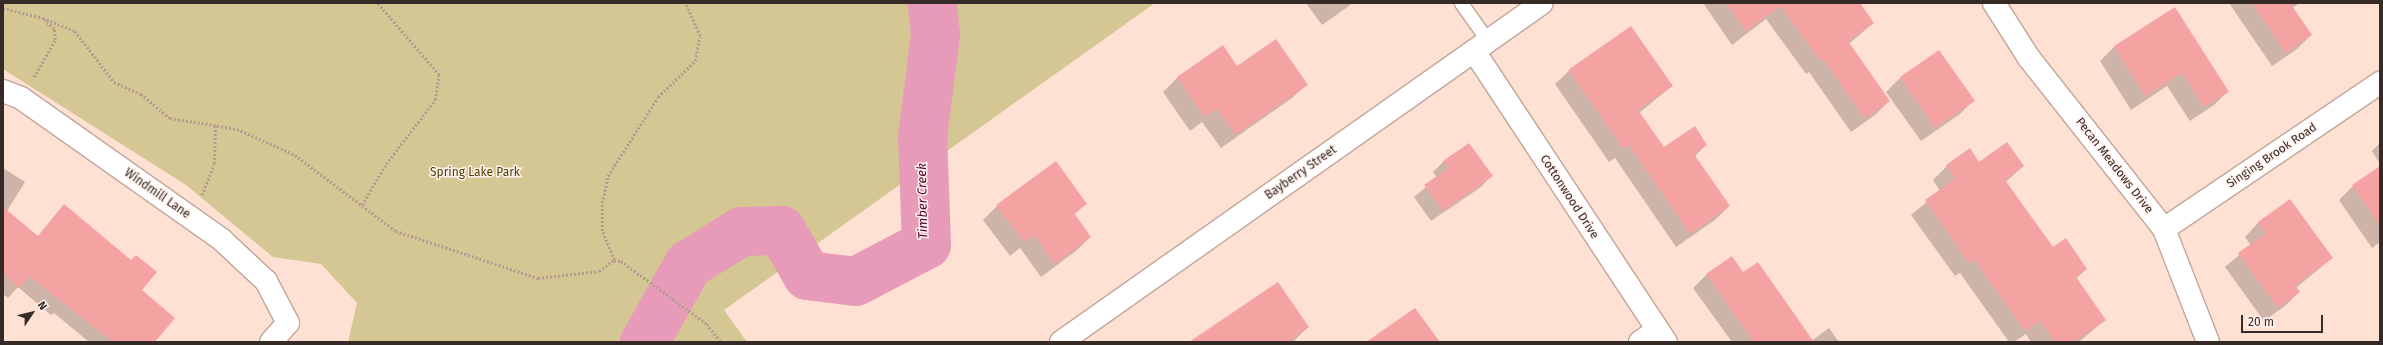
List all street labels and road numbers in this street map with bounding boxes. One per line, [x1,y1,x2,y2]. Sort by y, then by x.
street label: Pecan Meadows Drive [2072,115,2156,217]
street label: Singing Brook Road [2224,121,2320,191]
street label: Bayberry Street [1262,143,1340,203]
street label: Cottonwood Drive [1537,152,1601,242]
street label: Windmill Lane [121,166,193,222]

